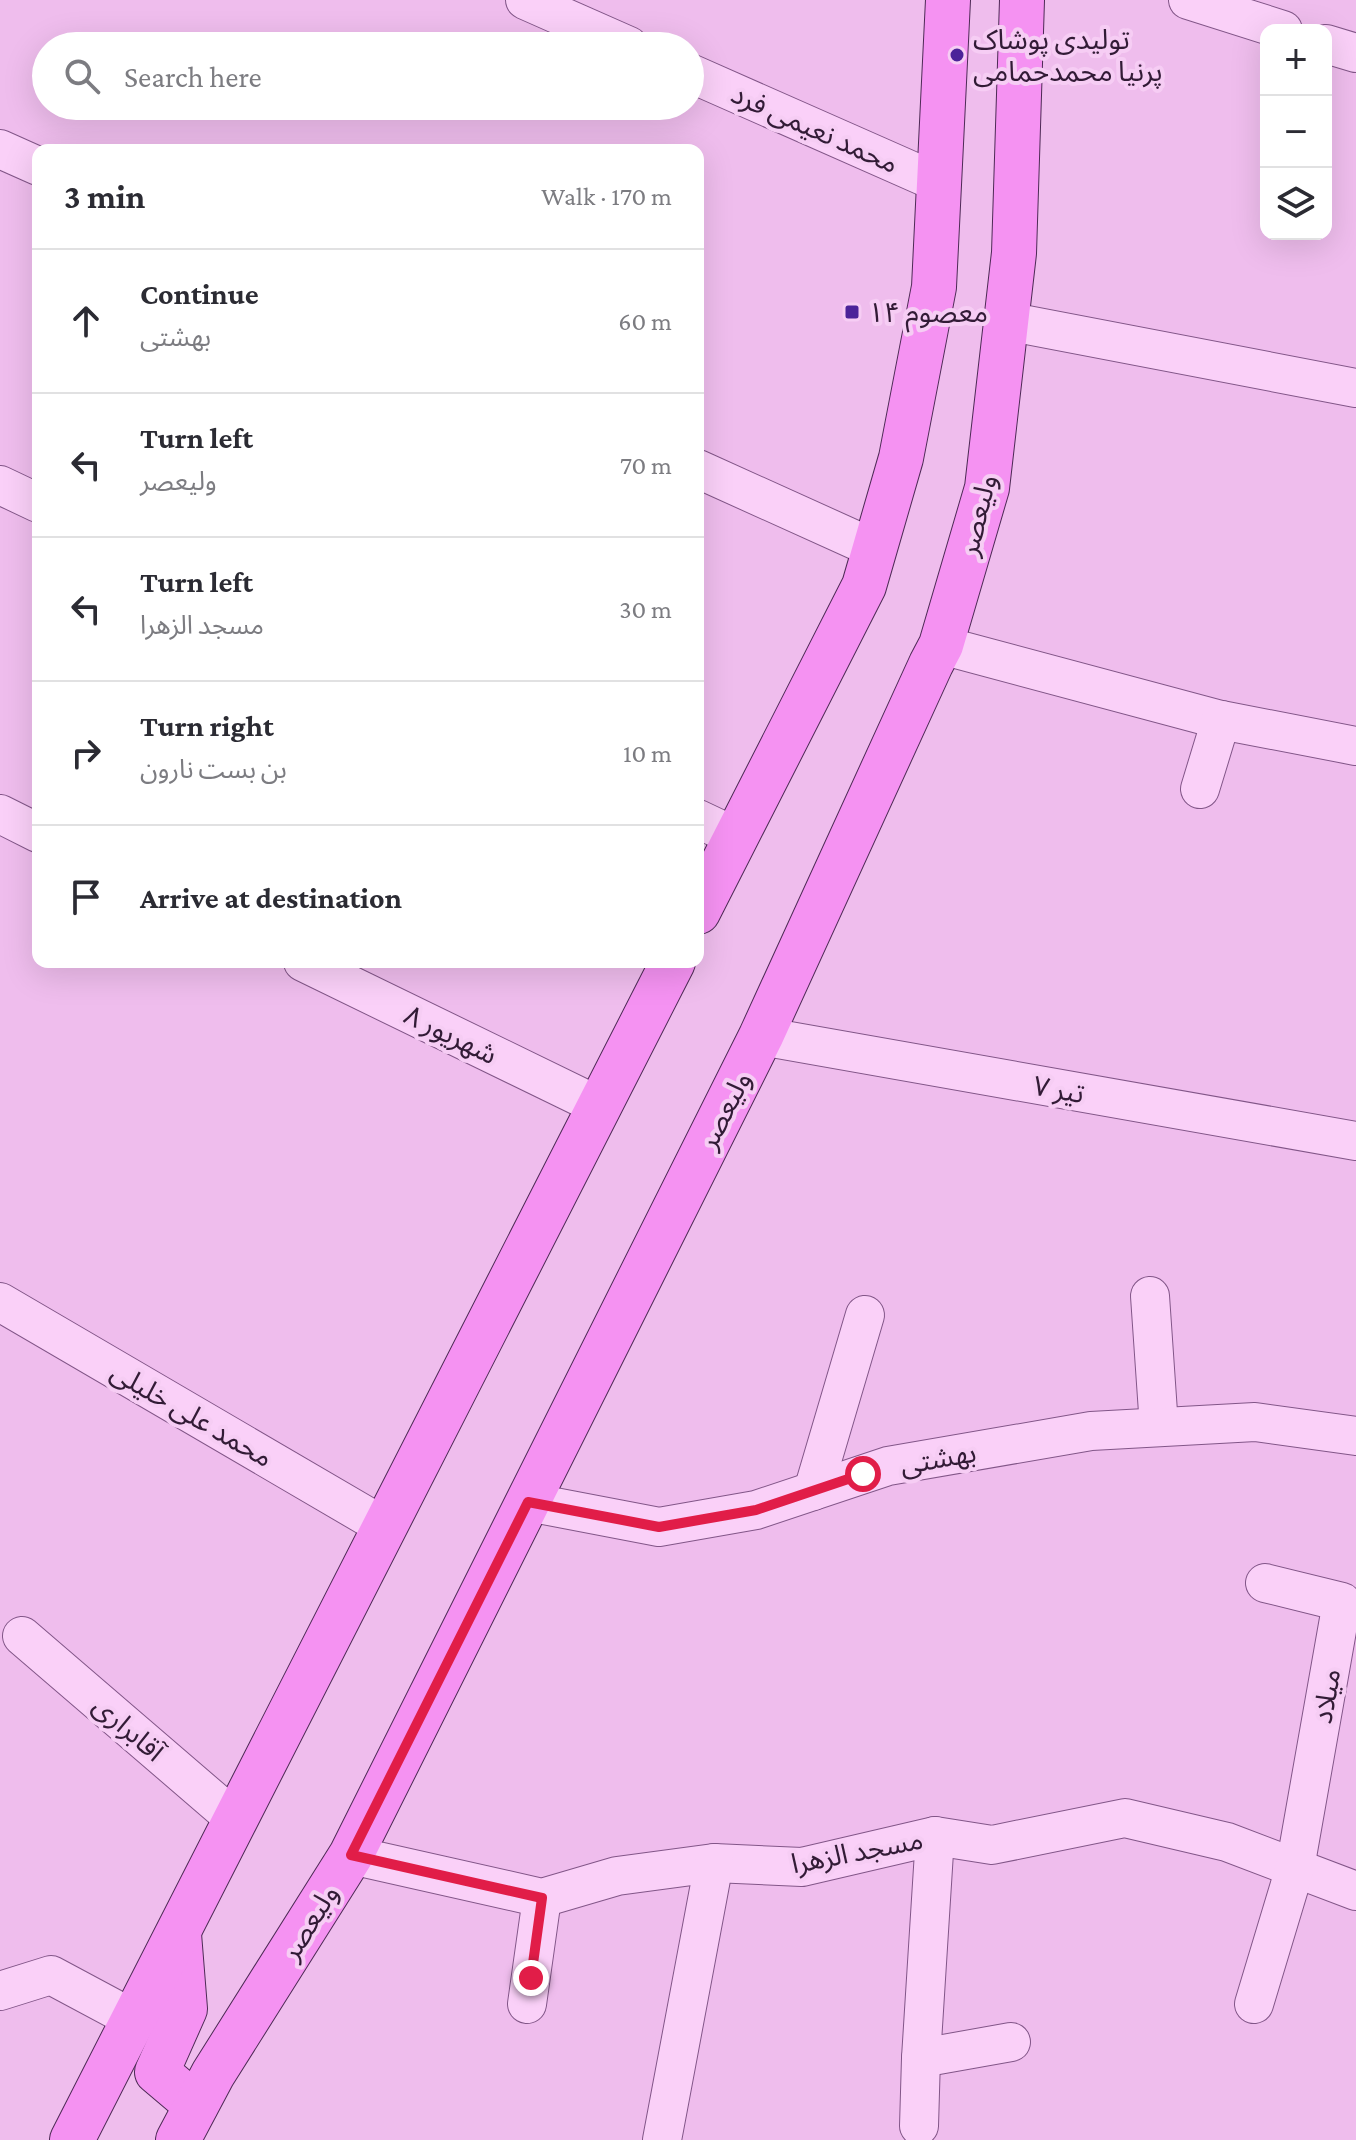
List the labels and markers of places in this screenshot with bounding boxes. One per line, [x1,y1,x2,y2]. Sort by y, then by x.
place label: تولیدی پوشاک پرنیا محمدحمامی [973,24,1163,89]
marker: تولیدی پوشاک پرنیا محمدحمامی [948,46,966,64]
place label: ۱۴ معصوم [868,297,988,333]
marker: ۱۴ معصوم [843,303,861,321]

